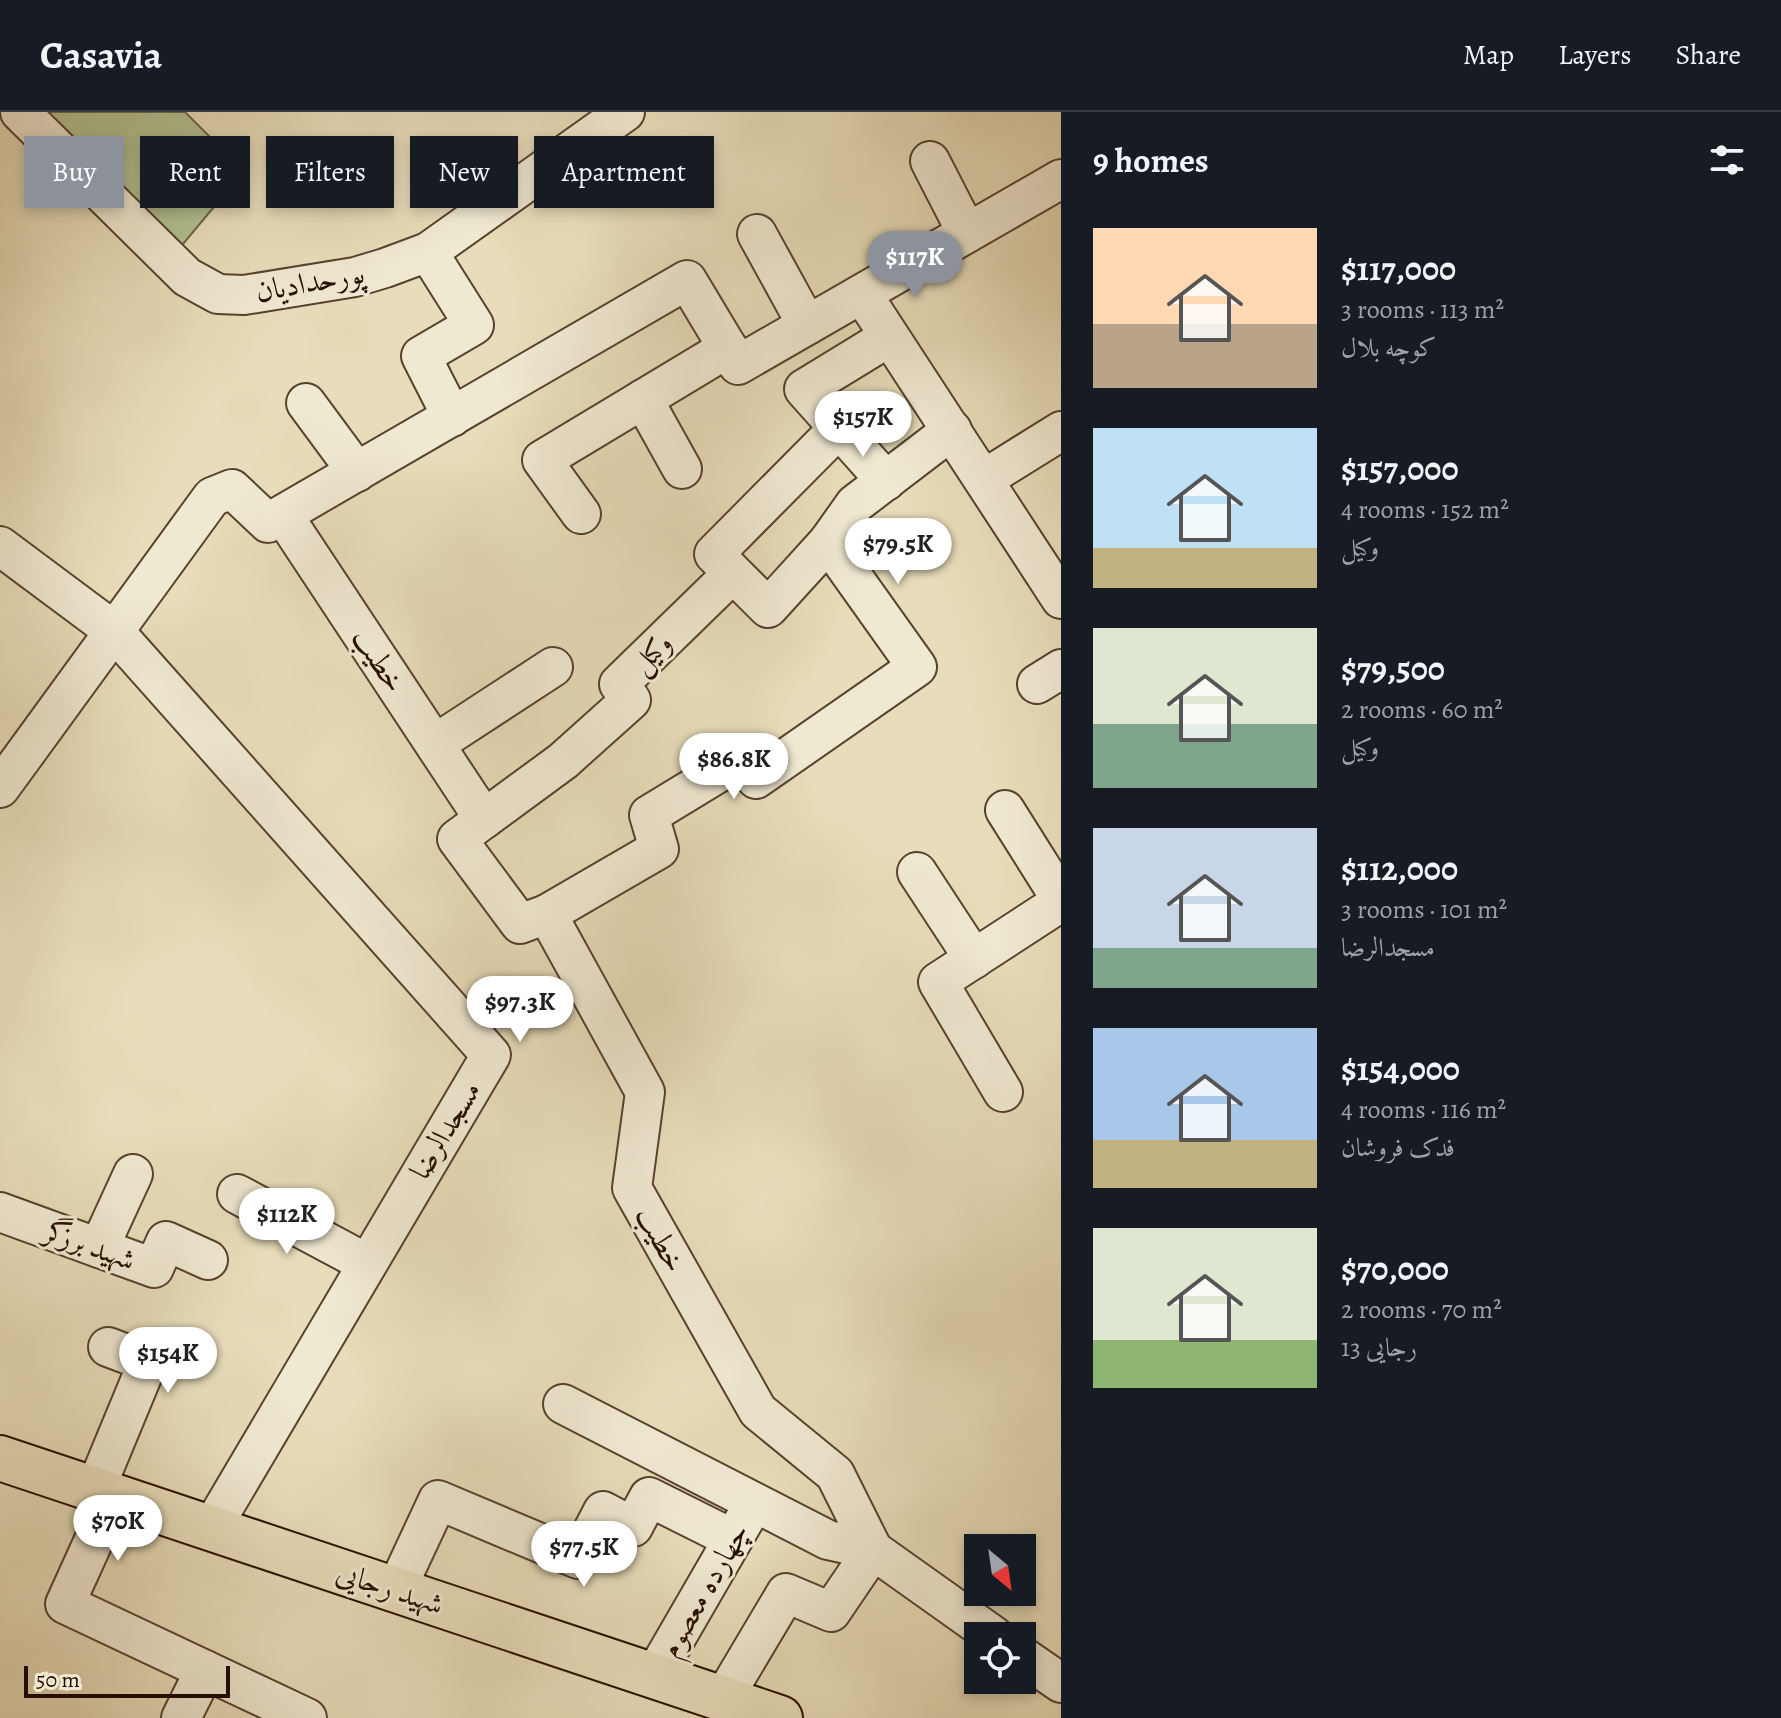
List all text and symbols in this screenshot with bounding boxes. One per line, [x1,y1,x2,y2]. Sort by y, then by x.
text: Casavia [40,29,162,81]
text: Map [1463,36,1514,74]
text: Layers [1558,36,1631,74]
text: Share [1675,36,1741,74]
chip: Buy [24,136,124,208]
chip: Rent [140,136,250,208]
chip: Filters [266,136,394,208]
chip: New [410,136,518,208]
chip: Apartment [534,136,714,208]
text: 9 homes [1093,137,1209,184]
icon: filters [1705,138,1749,182]
pin: $117K [859,231,971,299]
text: $117K [886,239,944,274]
text: $117,000 [1341,245,1456,292]
street label: پورحدادیان [252,253,369,312]
icon: home [1157,260,1253,356]
text: 3 rooms · 113 m² [1341,292,1504,327]
text: کوچه بلال [1341,330,1436,365]
pin: $157K [807,391,919,459]
text: $157K [833,399,893,434]
text: $157,000 [1341,445,1459,492]
icon: home [1157,460,1253,556]
text: 4 rooms · 152 m² [1341,492,1509,527]
pin: $79.5K [833,518,963,586]
text: $79.5K [863,526,933,561]
text: وکیل [1341,530,1379,565]
street label: خطیب [343,620,415,700]
street label: وکیل [621,623,681,683]
text: $79,500 [1341,645,1445,692]
icon: home [1157,660,1253,756]
text: 2 rooms · 60 m² [1341,692,1503,727]
text: وکیل [1341,730,1379,765]
pin: $86.8K [669,733,799,801]
text: $86.8K [697,741,771,776]
text: $112,000 [1341,845,1458,892]
icon: home [1157,860,1253,956]
text: 3 rooms · 101 m² [1341,892,1507,927]
text: مسجدالرضا [1341,930,1435,965]
pin: $97.3K [455,976,585,1044]
text: $97.3K [485,984,555,1019]
text: $154,000 [1341,1045,1460,1092]
icon: home [1157,1060,1253,1156]
street label: مسجدالرضا [400,1073,490,1187]
text: 4 rooms · 116 m² [1341,1092,1506,1127]
text: فدک فروشان [1341,1130,1455,1165]
pin: $112K [231,1188,343,1256]
text: $112K [257,1196,317,1231]
street label: خطیب [627,1199,695,1279]
street label: شهید برزگر [36,1209,141,1280]
text: $70,000 [1341,1245,1449,1292]
icon: home [1157,1260,1253,1356]
text: 2 rooms · 70 m² [1341,1292,1502,1327]
pin: $154K [112,1327,224,1395]
text: رجایی 13 [1341,1330,1417,1365]
text: $154K [137,1335,199,1370]
pin: $70K [71,1495,165,1563]
text: $70K [91,1503,145,1538]
street label: چهارده معصوم [649,1516,764,1667]
pin: $77.5K [519,1521,649,1589]
text: $77.5K [549,1529,619,1564]
north arrow [964,1534,1036,1606]
map controls [964,1534,1036,1694]
street label: شهید رجایی [331,1552,449,1624]
button: locate [964,1622,1036,1694]
scale bar [24,1662,230,1698]
text: 50 m [36,1665,80,1695]

